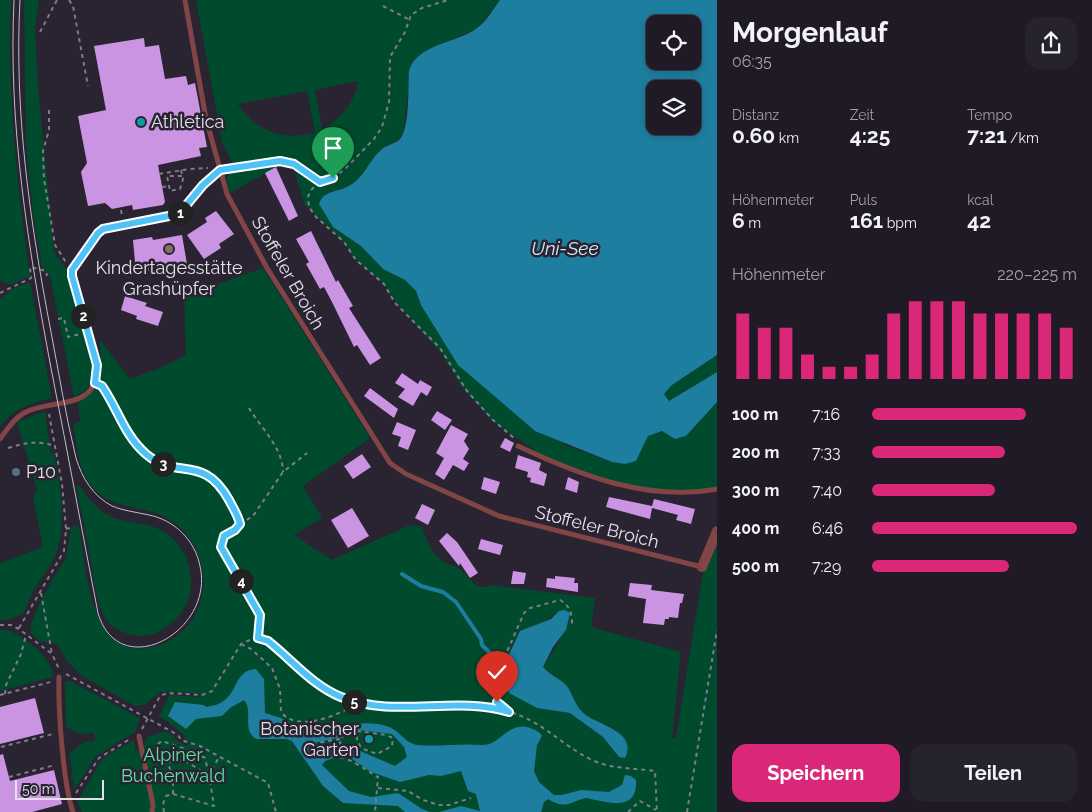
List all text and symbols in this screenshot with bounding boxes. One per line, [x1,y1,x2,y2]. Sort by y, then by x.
map controls [646,15,701,135]
button: locate [646,15,701,70]
text: Morgenlauf [732,16,888,49]
button: share [1025,17,1077,69]
text: 06:35 [732,52,772,71]
button: layers [646,80,701,135]
text: Distanz [732,107,779,123]
text: Zeit [850,107,874,123]
text: Tempo [967,107,1012,123]
place label: Athletica [151,111,224,132]
marker: Athletica [135,116,147,128]
text: 0.60 [732,123,775,148]
text: 4:25 [850,123,890,148]
text: 7:21 [967,123,1007,148]
pin [312,127,354,178]
text: km [775,130,799,146]
text: /km [1007,130,1039,146]
icon: arrive [319,134,347,162]
text: Höhenmeter [732,192,814,208]
text: Puls [850,192,877,208]
text: kcal [967,192,994,208]
pin: 1 [168,200,192,226]
text: 1 [177,205,184,221]
text: 6 [732,208,745,233]
text: 161 [850,208,883,233]
text: 42 [967,208,991,233]
street label: Stoffeler Broich [248,213,329,333]
text: m [745,215,761,231]
text: bpm [883,215,917,231]
water label: Uni-See [531,237,599,259]
marker: Kindertagesstätte Grashüpfer [163,243,175,255]
place label: Kindertagesstätte Grashüpfer [95,257,243,299]
text: Höhenmeter [732,265,826,284]
text: 220–225 m [997,265,1077,284]
pin: 2 [70,304,96,328]
text: 2 [80,308,87,324]
text: 100 m [732,405,778,424]
text: 7:16 [812,405,840,424]
text: 200 m [732,443,779,462]
text: 7:33 [812,443,841,462]
pin: 3 [150,452,176,476]
text: 3 [160,456,167,472]
place label: P10 [26,461,56,482]
marker: P10 [10,466,22,478]
text: 300 m [732,481,779,500]
text: 7:40 [812,481,842,500]
street label: Stoffeler Broich [533,501,661,552]
text: 400 m [732,519,780,538]
text: 6:46 [812,519,843,538]
text: 500 m [732,557,779,576]
text: 7:29 [812,557,841,576]
pin: 4 [228,568,254,594]
text: 4 [238,573,246,589]
pin [476,651,518,702]
icon: check [483,658,511,686]
pin: 5 [342,690,366,714]
text: 5 [351,694,358,710]
place label: Botanischer Garten [260,718,360,760]
marker: Botanischer Garten [363,733,375,745]
park label: Alpiner Buchenwald [121,744,225,786]
button: Speichern [732,744,900,802]
button: Teilen [910,744,1077,802]
scale bar [15,777,104,800]
text: 50 m [22,781,55,797]

